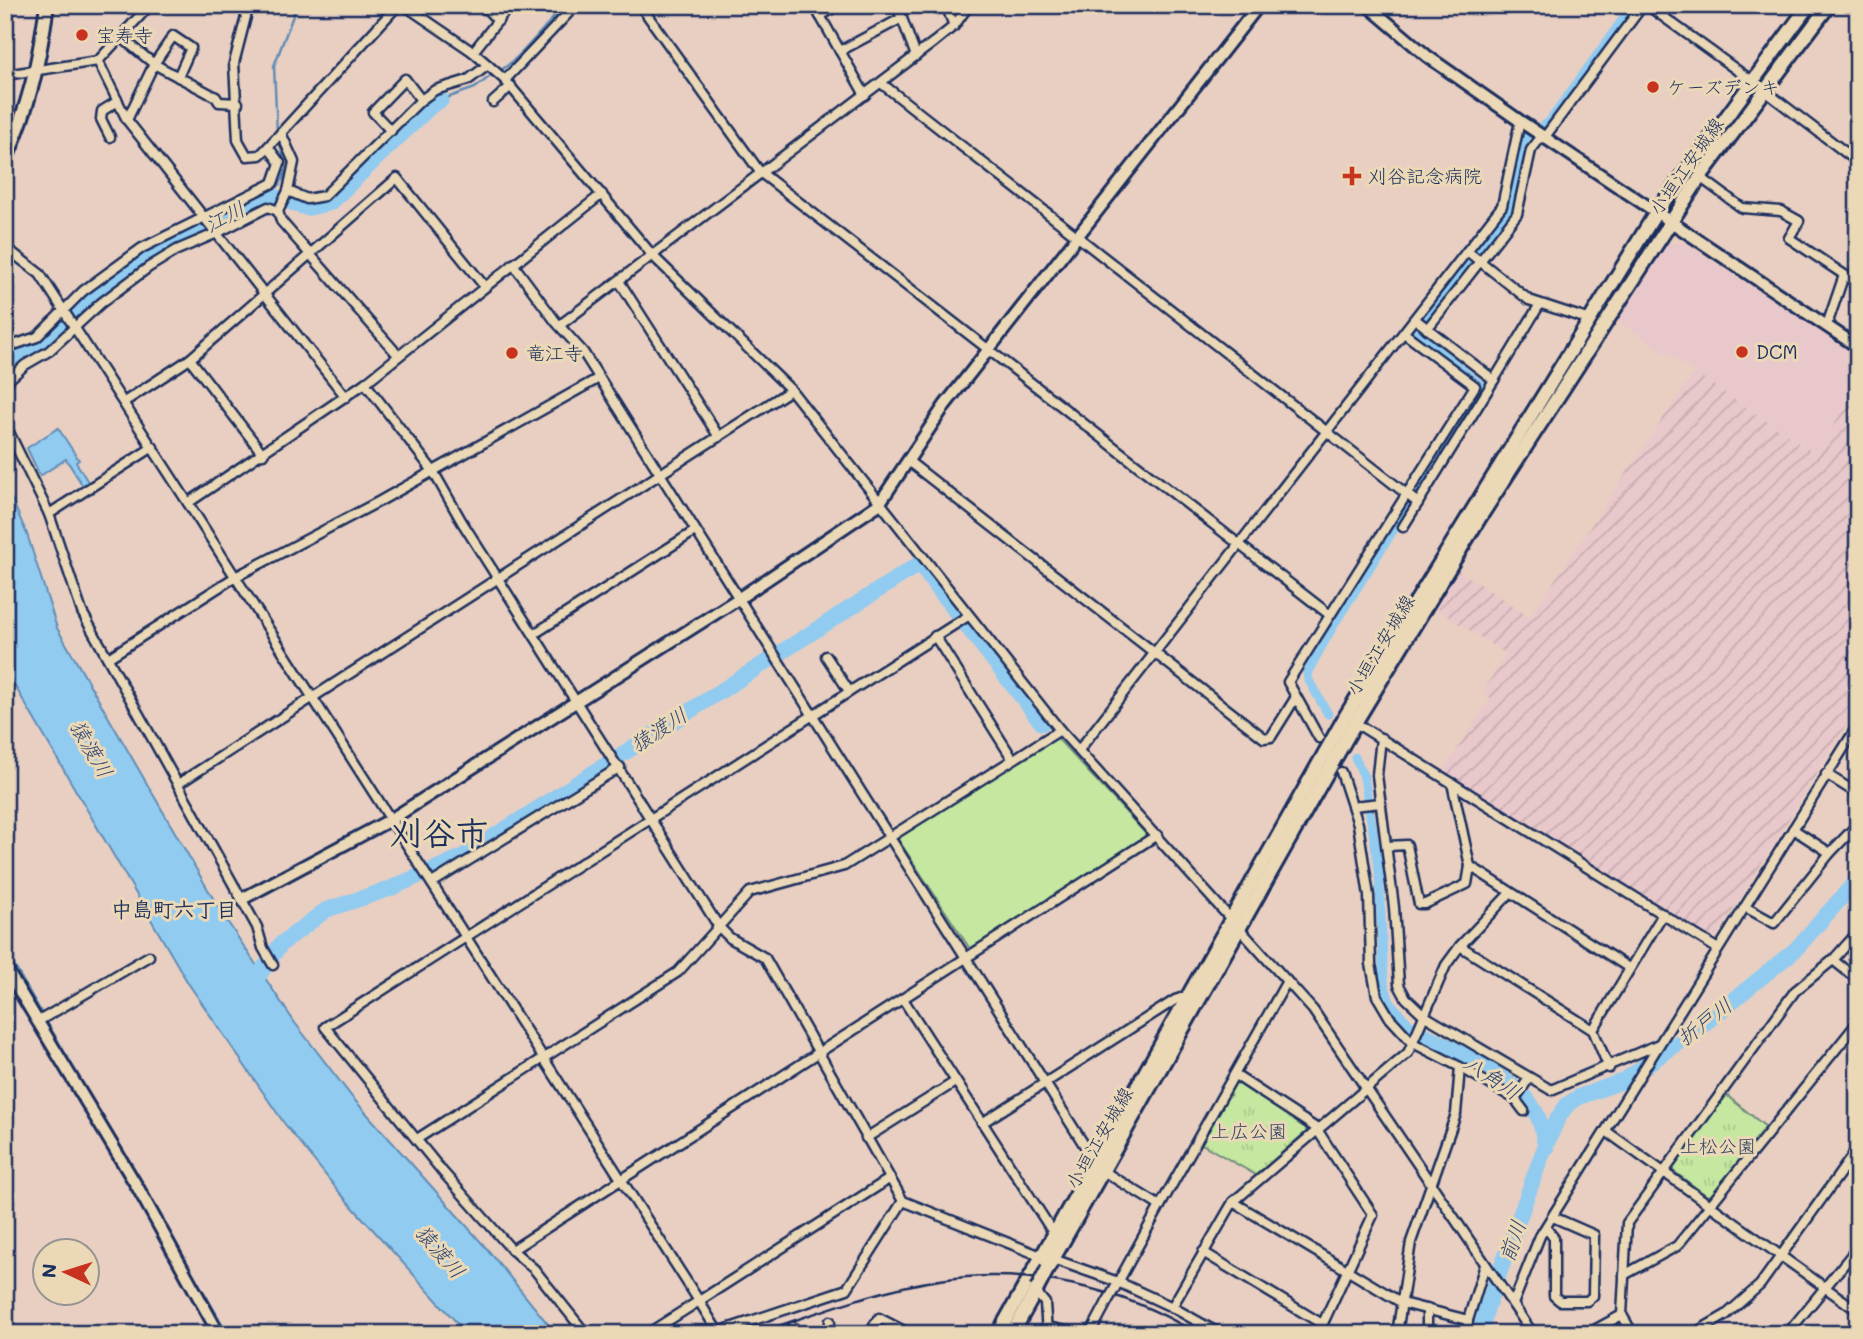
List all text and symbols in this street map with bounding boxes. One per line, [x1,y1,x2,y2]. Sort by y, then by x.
place label: 宝寿寺 [96,22,153,47]
marker: 宝寿寺 [74,27,90,43]
place label: ケーズデンキ [1667,74,1779,99]
marker: ケーズデンキ [1645,79,1661,95]
street label: 小垣江安城線 [1643,112,1729,220]
place label: 刈谷記念病院 [1368,163,1482,188]
marker: 刈谷記念病院 [1342,166,1362,186]
water label: 江川 [199,194,249,237]
place label: DCM [1756,339,1798,364]
place label: 竜江寺 [526,340,583,365]
marker: DCM [1734,344,1750,360]
marker: 竜江寺 [504,345,520,361]
street label: 小垣江安城線 [1339,589,1420,700]
water label: 猿渡川 [624,700,692,757]
water label: 猿渡川 [65,714,120,782]
district label: 刈谷市 [390,810,489,853]
district label: 中島町六丁目 [111,895,237,922]
water label: 折戸川 [1671,991,1737,1051]
water label: 八角川 [1459,1048,1527,1105]
street label: 小垣江安城線 [1059,1082,1138,1193]
park label: 上広公園 [1211,1118,1287,1143]
park label: 上松公園 [1680,1133,1756,1158]
water label: 前川 [1492,1216,1531,1265]
water label: 猿渡川 [410,1218,472,1284]
north arrow [32,1238,102,1308]
text: N [36,1263,62,1279]

